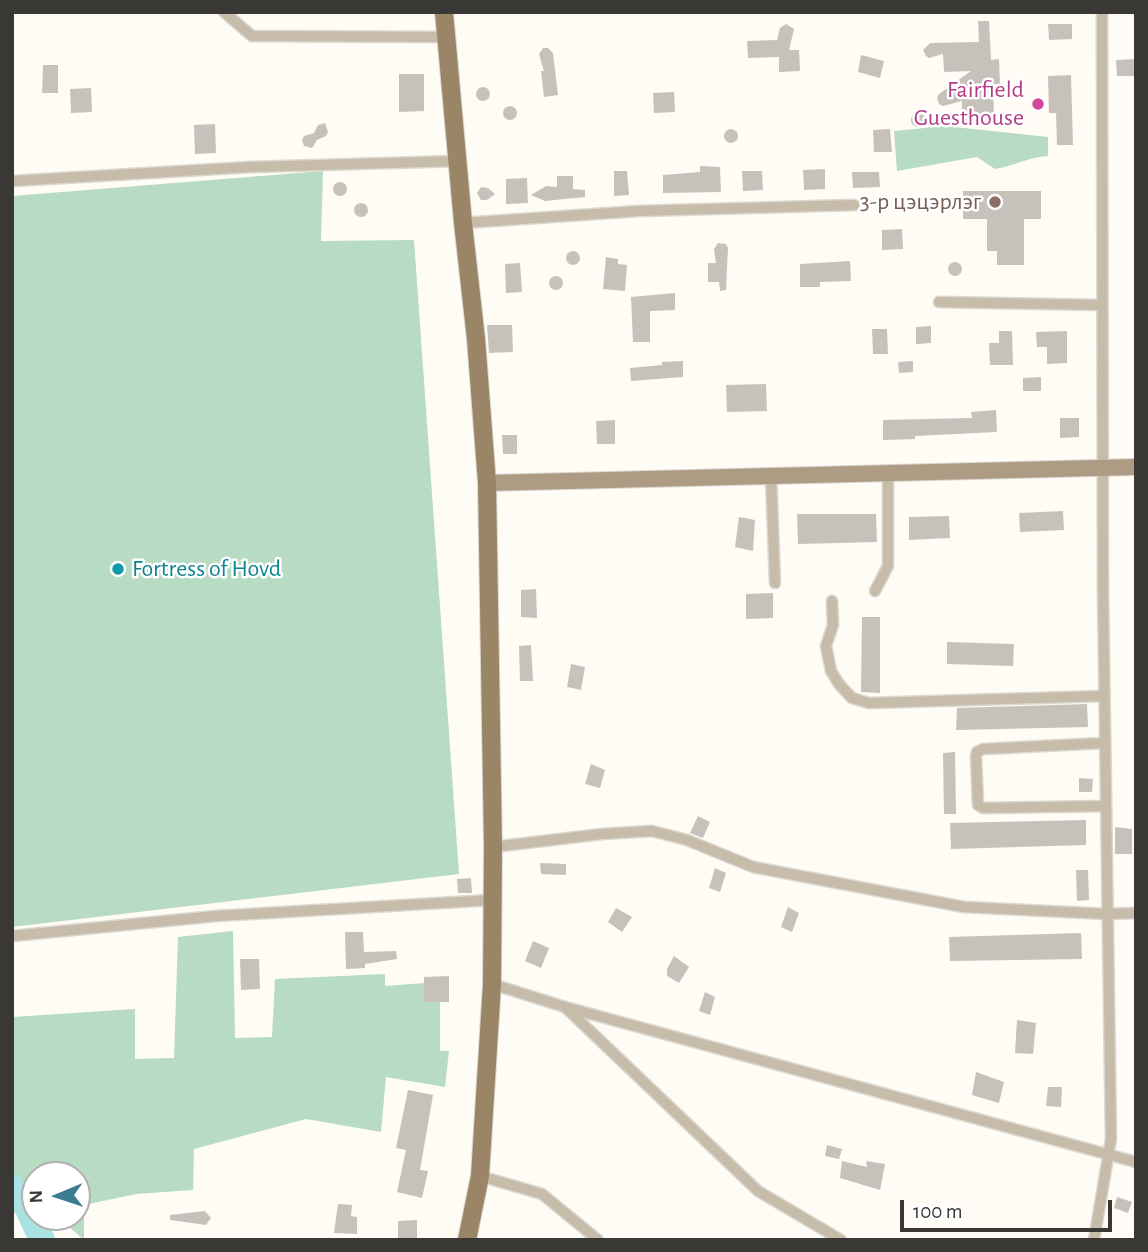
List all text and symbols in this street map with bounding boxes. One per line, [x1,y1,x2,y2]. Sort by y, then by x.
place label: Fairfield Guesthouse [914,76,1024,132]
marker: Fairfield Guesthouse [1030,96,1046,112]
place label: 3-р цэцэрлэг [860,188,981,216]
marker: 3-р цэцэрлэг [987,194,1003,210]
place label: Fortress of Hovd [132,555,281,583]
marker: Fortress of Hovd [110,561,126,577]
north arrow [21,1161,91,1231]
scale bar [903,1186,1115,1230]
text: N [27,1190,46,1204]
text: 100 m [913,1201,963,1222]

